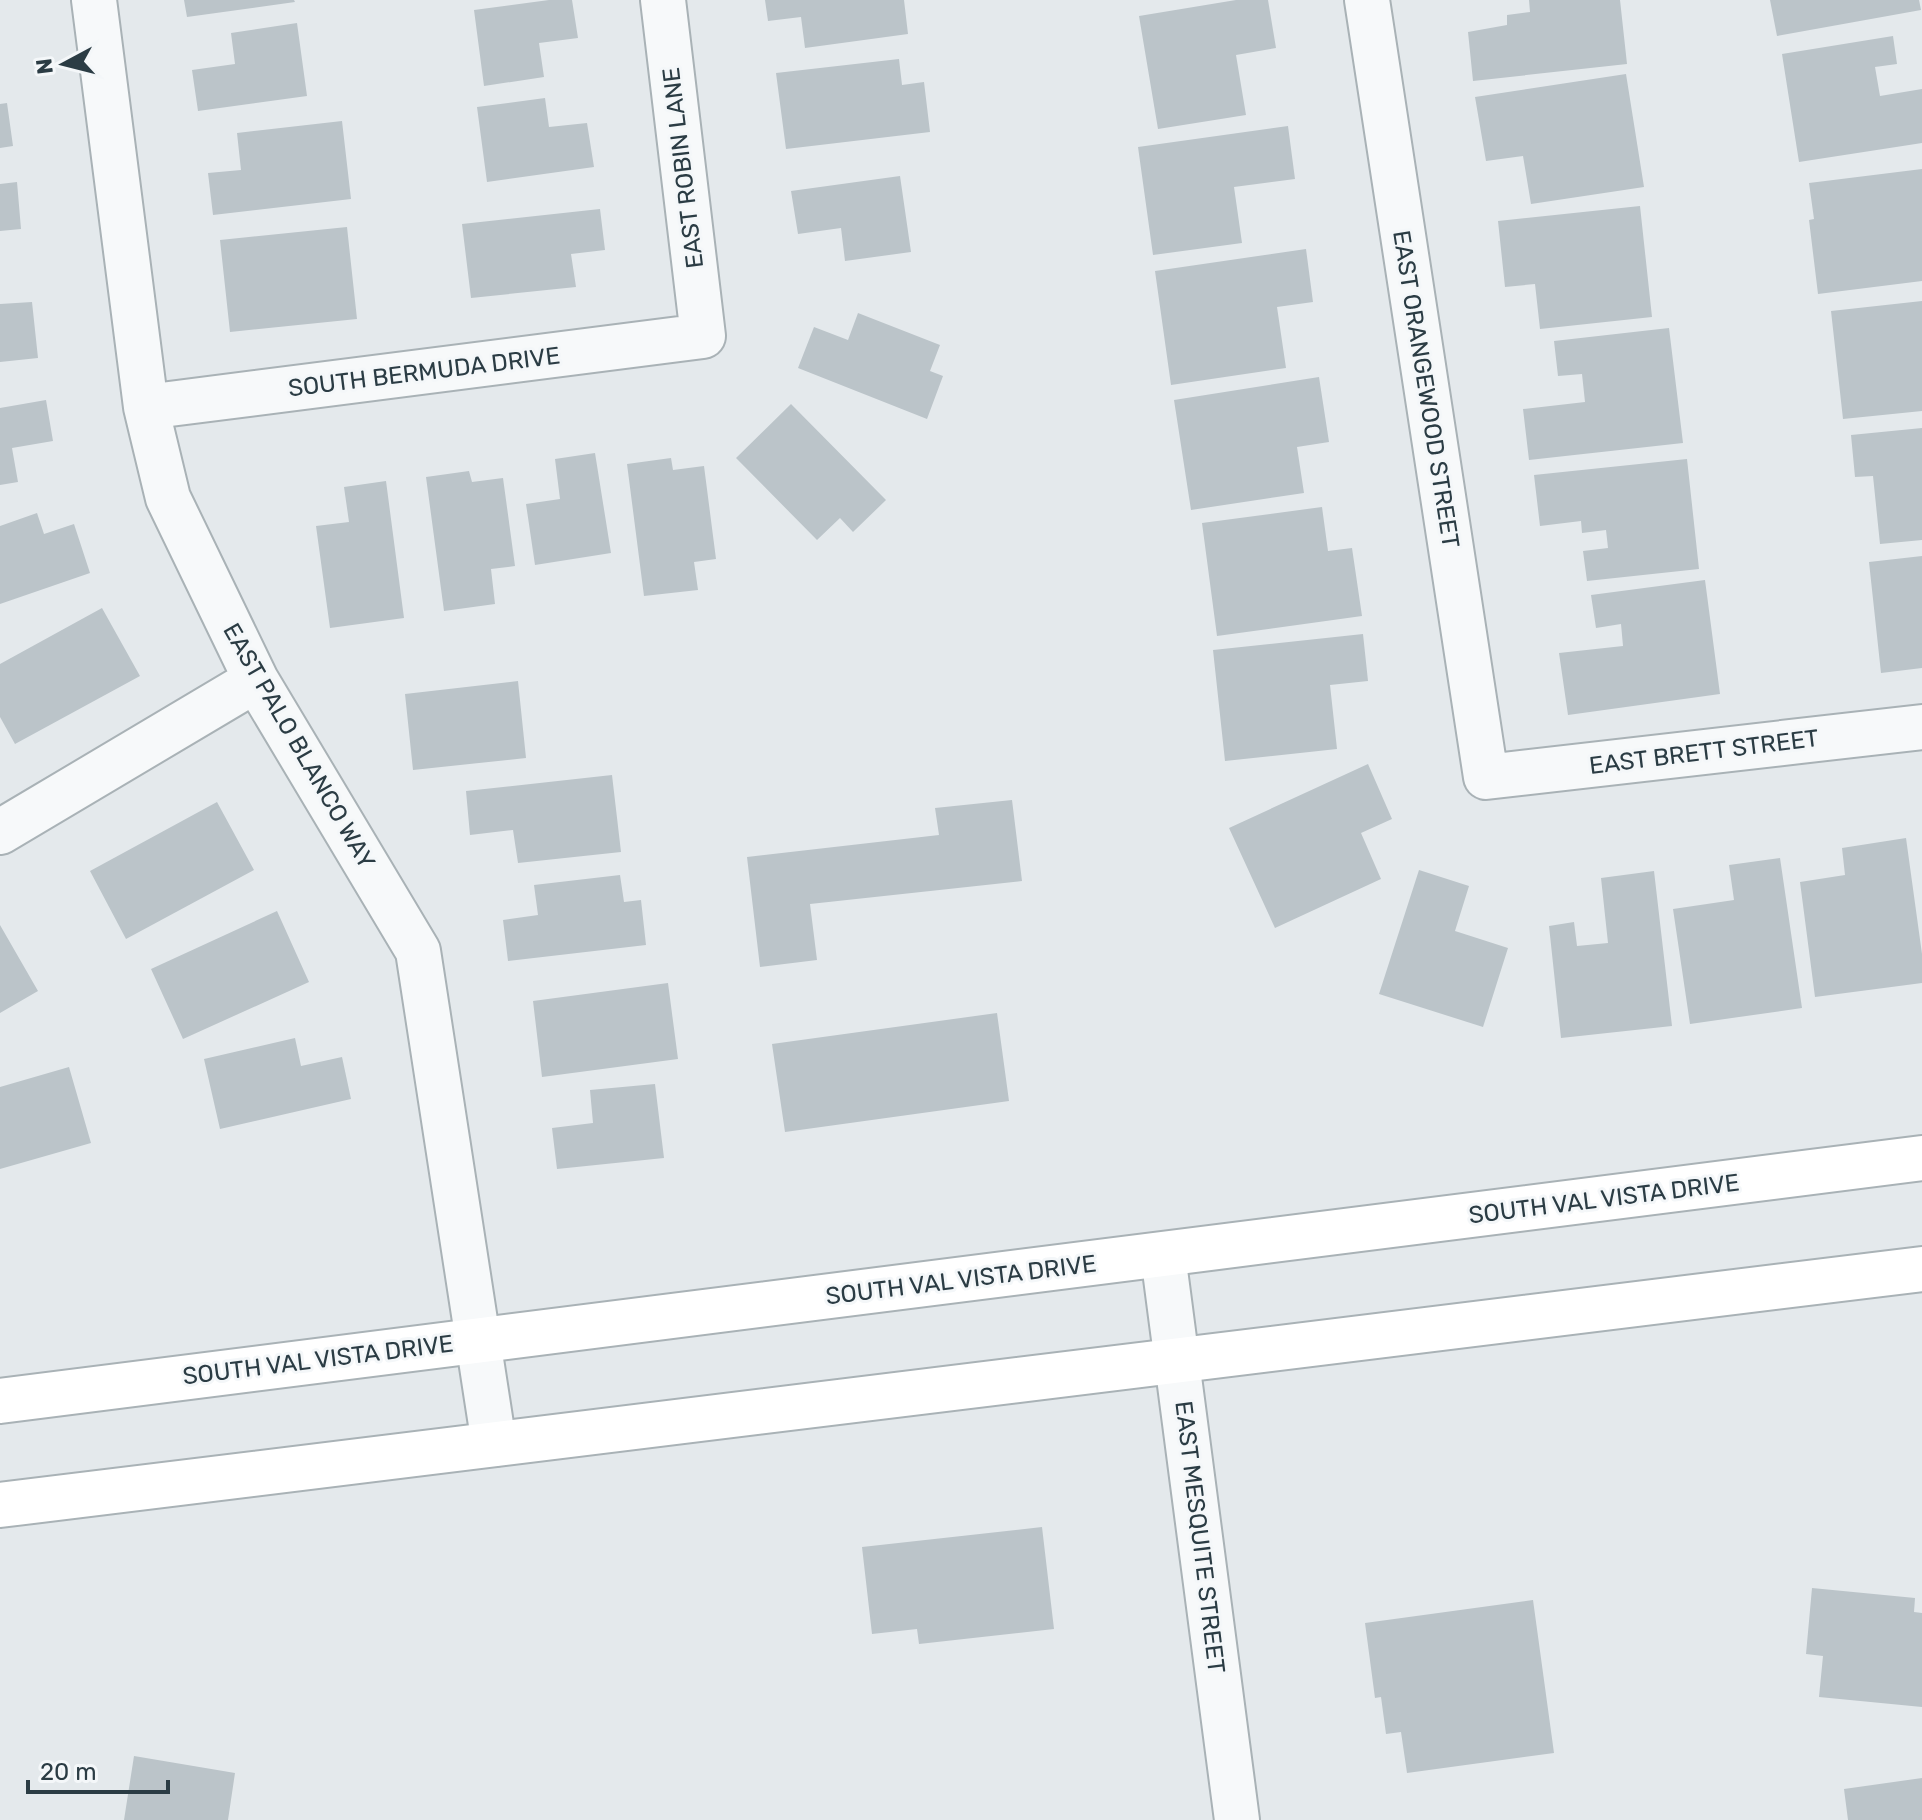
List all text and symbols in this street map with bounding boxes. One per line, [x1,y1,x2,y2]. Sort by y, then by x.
north arrow [24,24,104,104]
text: N [30,57,59,76]
street label: EAST ROBIN LANE [657,66,709,270]
street label: EAST ORANGEWOOD STREET [1387,228,1465,550]
street label: SOUTH BERMUDA DRIVE [286,341,562,403]
street label: EAST PALO BLANCO WAY [217,618,381,874]
street label: EAST BRETT STREET [1588,724,1820,780]
street label: SOUTH VAL VISTA DRIVE [1467,1168,1741,1230]
street label: SOUTH VAL VISTA DRIVE [824,1249,1098,1311]
street label: SOUTH VAL VISTA DRIVE [181,1329,455,1391]
street label: EAST MESQUITE STREET [1169,1399,1231,1675]
scale bar [28,1744,168,1794]
text: 20 m [40,1758,97,1786]

